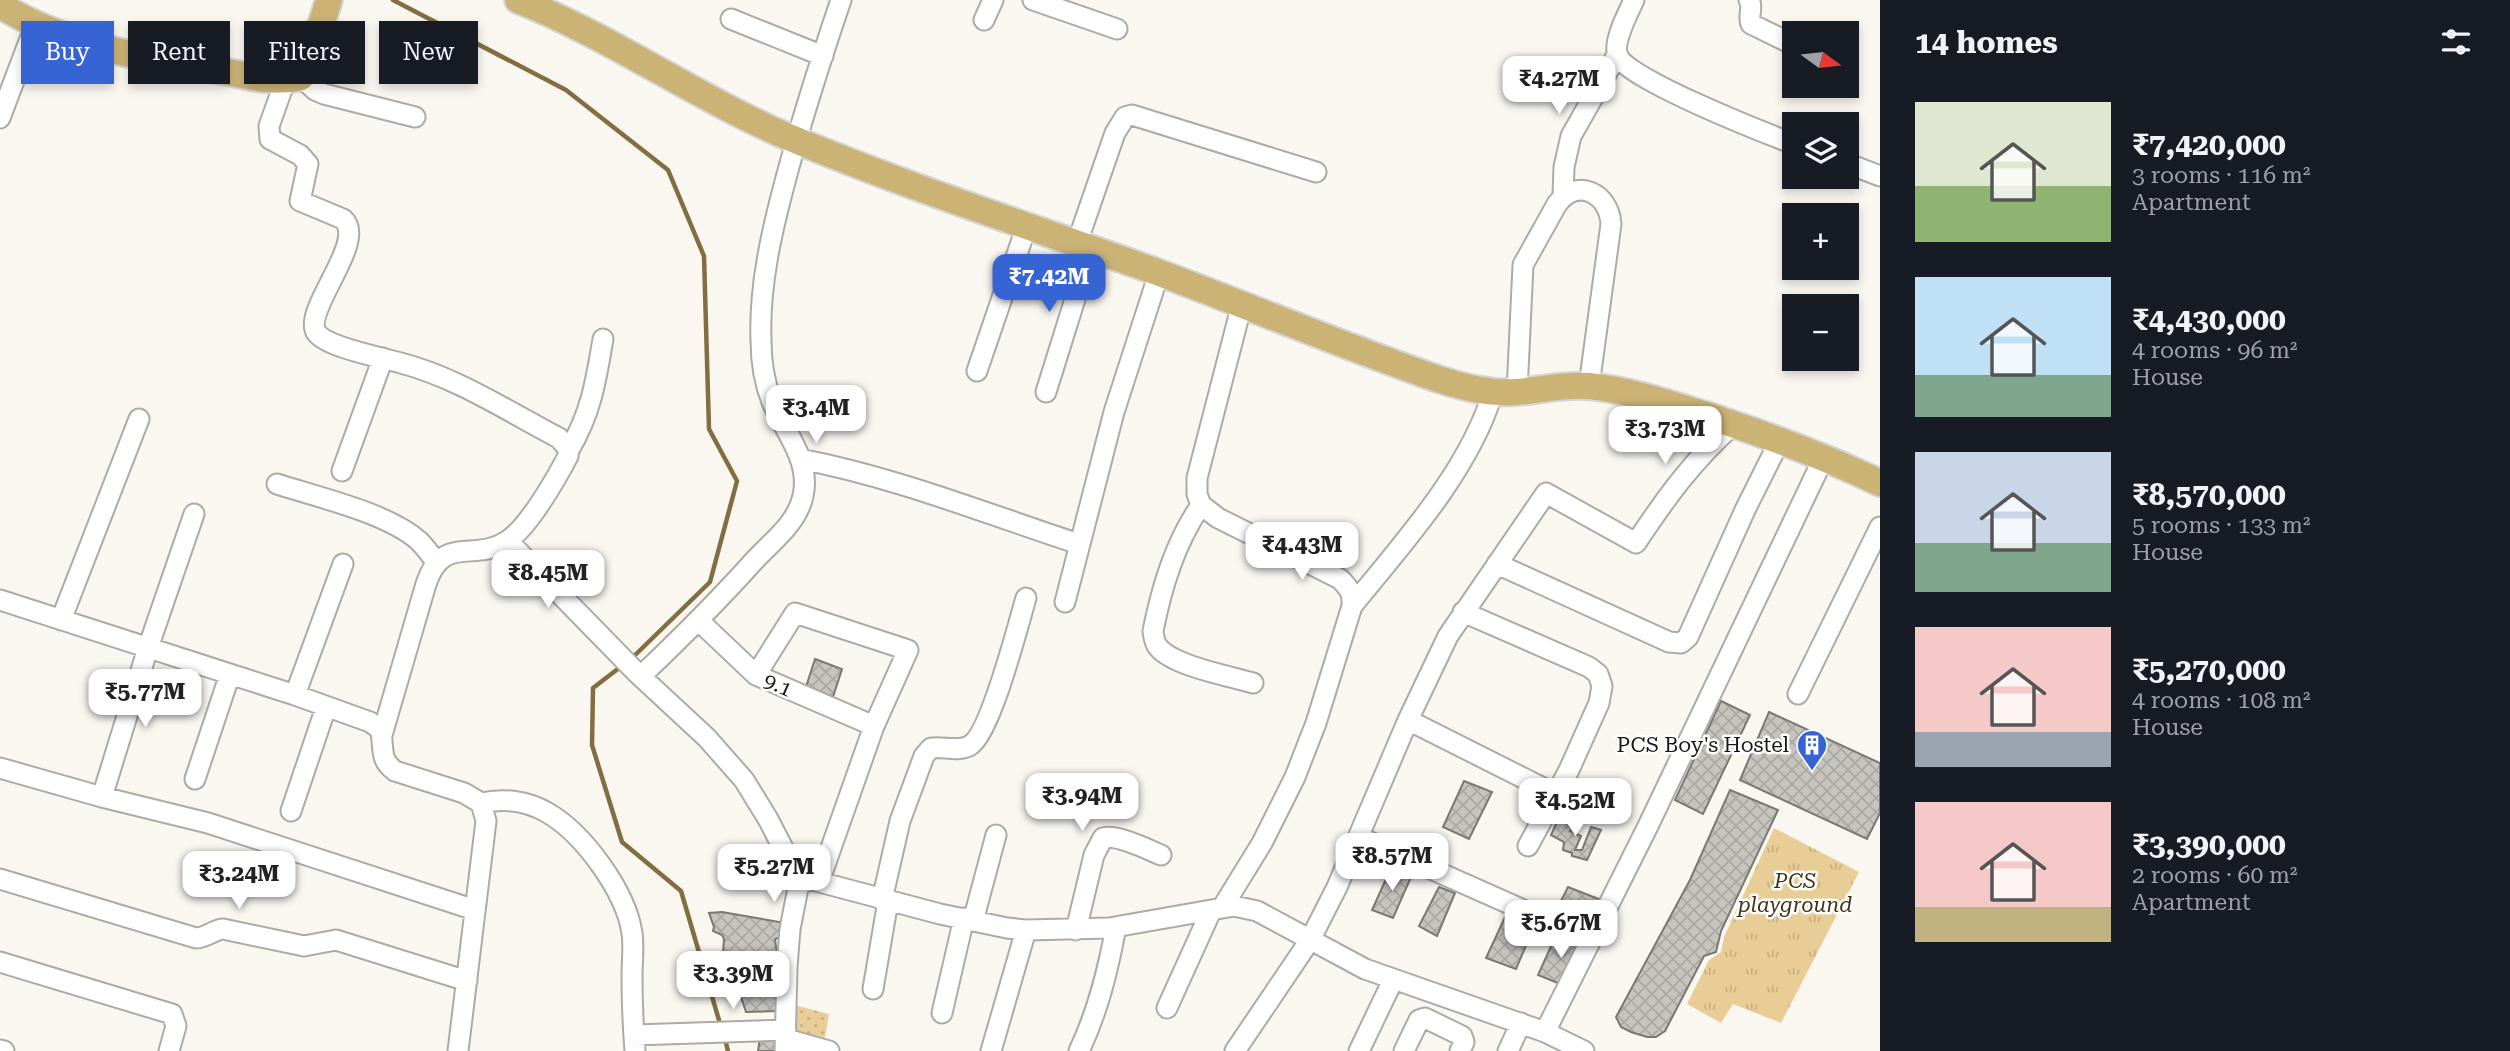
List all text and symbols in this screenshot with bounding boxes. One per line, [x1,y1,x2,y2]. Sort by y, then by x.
chip: Buy [21,21,114,84]
chip: Rent [128,21,230,84]
chip: Filters [244,21,365,84]
chip: New [379,21,478,84]
north arrow [1782,21,1858,98]
map controls [1782,21,1859,371]
icon: filters [2437,23,2475,61]
text: 14 homes [1915,25,2058,60]
pin: ₹4.27M [1502,57,1616,116]
text: ₹4.27M [1519,65,1599,92]
button: layers [1782,112,1859,189]
text: ₹7,420,000 [2132,127,2286,162]
icon: home [1971,130,2055,214]
text: 3 rooms · 116 m² [2132,162,2310,189]
text: Apartment [2132,189,2251,216]
button: + [1782,203,1859,280]
pin: ₹7.42M [992,254,1106,314]
text: ₹7.42M [1009,263,1089,290]
button: − [1782,294,1859,371]
text: ₹4,430,000 [2132,302,2286,337]
icon: home [1971,305,2055,389]
text: 4 rooms · 96 m² [2132,337,2298,364]
text: House [2132,364,2203,391]
pin: ₹3.4M [767,386,865,445]
text: ₹3.4M [782,394,850,421]
pin: ₹3.73M [1608,406,1722,466]
text: ₹3.73M [1625,415,1705,442]
text: ₹8,570,000 [2132,477,2286,512]
icon: home [1971,480,2055,564]
text: 5 rooms · 133 m² [2132,512,2310,539]
pin: ₹4.43M [1245,522,1359,582]
text: ₹4.43M [1262,531,1342,558]
text: House [2132,539,2203,566]
pin: ₹8.45M [491,550,605,610]
text: ₹8.45M [508,559,588,586]
text: ₹5,270,000 [2132,652,2286,687]
icon: home [1971,655,2055,739]
street label: 9.1 [760,668,796,702]
pin: ₹5.77M [88,670,202,729]
text: ₹5.77M [105,678,185,705]
text: 4 rooms · 108 m² [2132,687,2310,714]
text: House [2132,714,2203,741]
building icon: PCS Boy's Hostel [1795,728,1829,772]
place label: PCS Boy's Hostel [1617,733,1790,757]
pin: ₹3.94M [1025,774,1139,833]
pin: ₹4.52M [1518,778,1632,838]
text: ₹3.94M [1042,782,1122,809]
text: ₹4.52M [1535,787,1615,814]
text: ₹3,390,000 [2132,827,2286,862]
icon: home [1971,830,2055,914]
pin: ₹8.57M [1335,834,1449,893]
text: ₹8.57M [1352,842,1432,869]
pin: ₹5.27M [717,844,831,904]
pin: ₹3.24M [182,852,296,911]
text: ₹5.27M [734,853,814,880]
text: ₹3.24M [199,860,279,887]
text: 2 rooms · 60 m² [2132,862,2298,889]
park label: PCS playground [1736,869,1852,917]
text: Apartment [2132,889,2251,916]
pin: ₹5.67M [1504,900,1618,960]
text: ₹5.67M [1521,909,1601,936]
pin: ₹3.39M [676,951,790,1011]
text: ₹3.39M [693,960,773,987]

